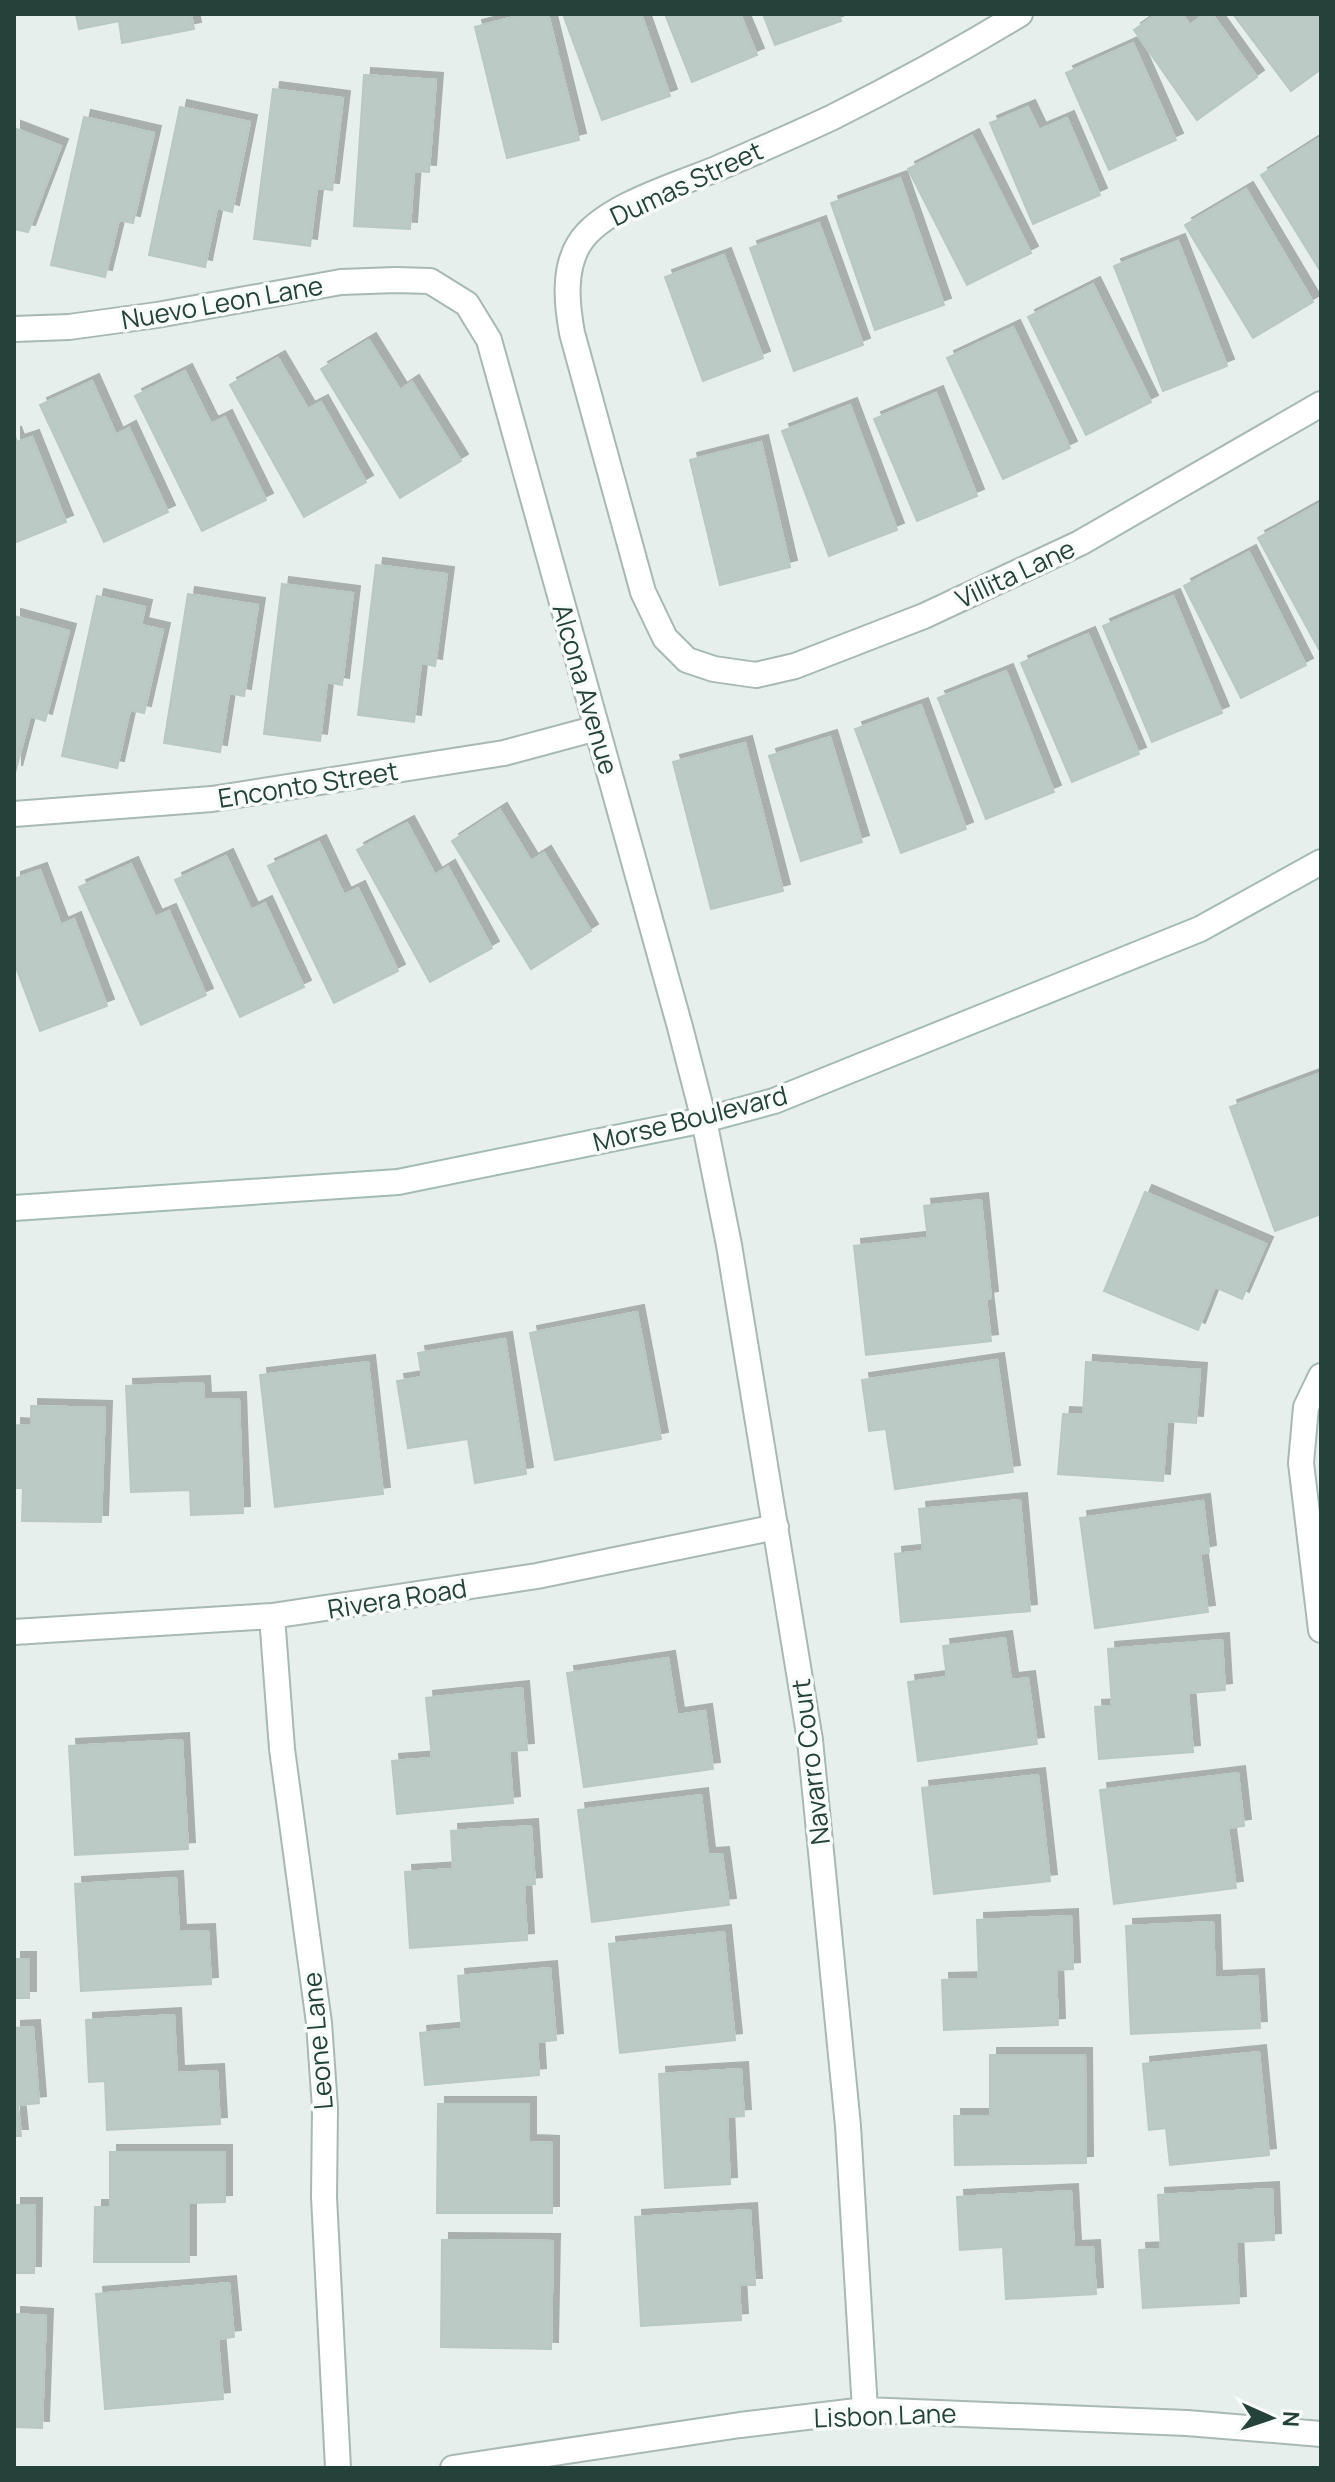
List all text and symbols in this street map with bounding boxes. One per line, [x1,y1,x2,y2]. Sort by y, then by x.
street label: Dumas Street [604,132,768,234]
street label: Nuevo Leon Lane [118,267,326,337]
street label: Villita Lane [949,530,1081,616]
street label: Alcona Avenue [544,599,628,779]
street label: Enconto Street [215,752,401,816]
street label: Morse Boulevard [589,1076,791,1160]
street label: Rivera Road [325,1569,469,1627]
street label: Navarro Court [782,1677,838,1847]
street label: Leone Lane [293,1971,341,2111]
north arrow [1231,2378,1311,2458]
street label: Lisbon Lane [813,2395,957,2435]
text: N [1276,2410,1306,2428]

